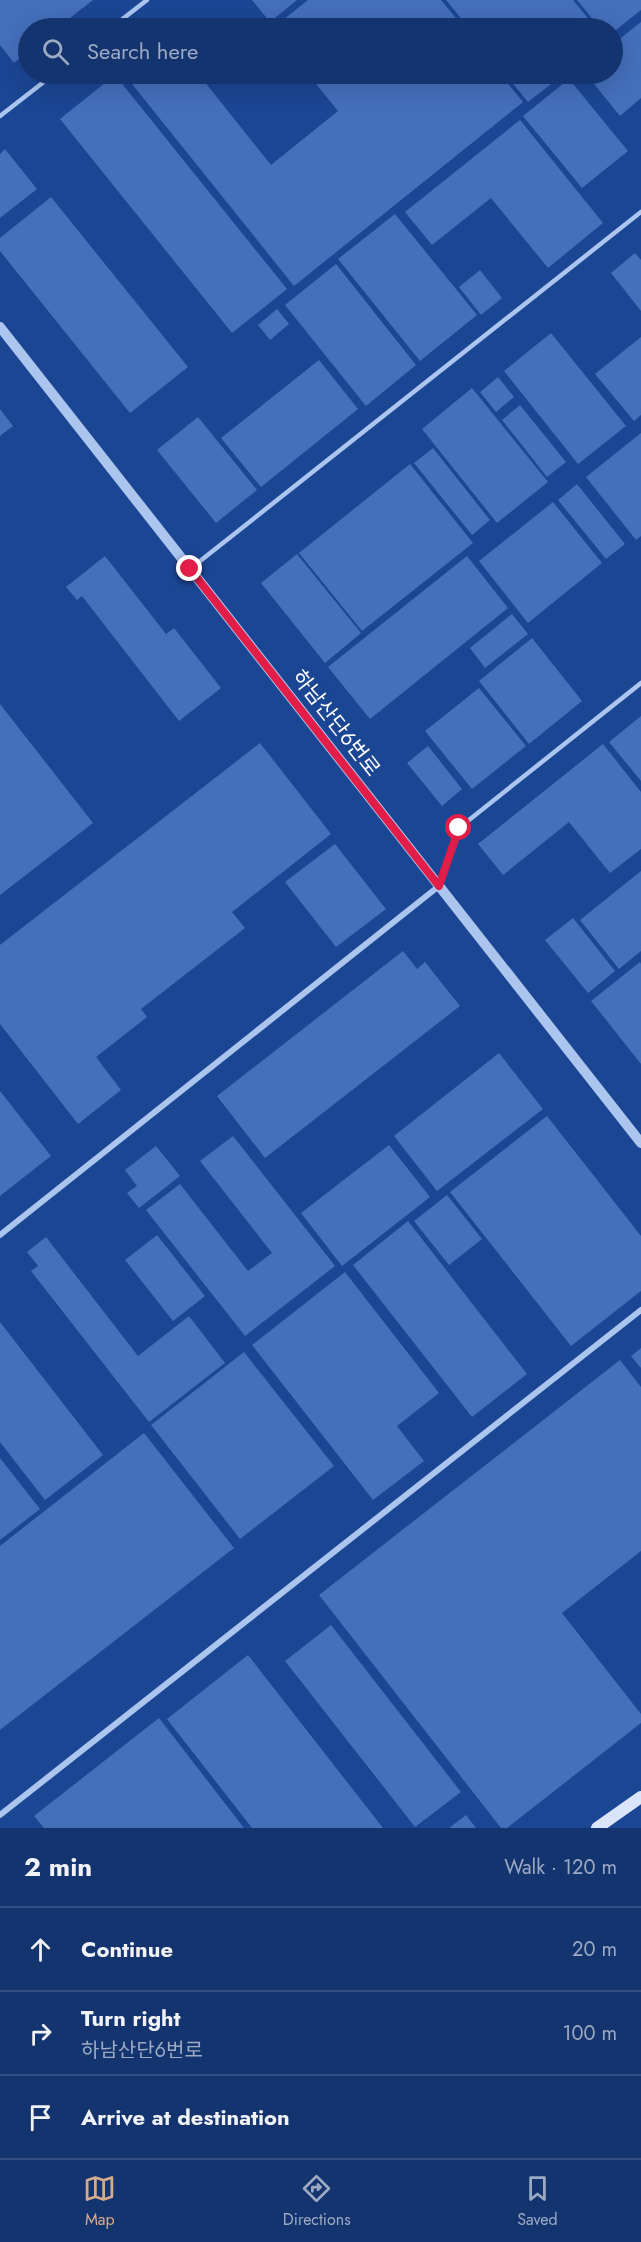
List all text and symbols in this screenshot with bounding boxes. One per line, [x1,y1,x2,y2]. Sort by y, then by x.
search box [18,18,623,84]
icon: search [39,35,72,68]
text: Search here [87,35,198,67]
route end [176,555,202,581]
street label: 하남산단6번로 [285,663,387,783]
route start [445,814,471,840]
text: 2 min [24,1848,92,1886]
text: Walk · 120 m [504,1853,617,1882]
icon: ahead [24,1933,57,1966]
text: Continue [81,1933,173,1965]
text: 20 m [572,1935,617,1964]
text: Turn right [81,2002,181,2034]
icon: right [24,2017,57,2050]
text: 100 m [562,2019,617,2048]
text: 하남산단6번로 [81,2036,203,2065]
icon: arrive [24,2101,57,2134]
text: Arrive at destination [81,2101,290,2133]
tab: Map [83,2172,116,2231]
tab: Directions [283,2172,351,2231]
tab: Saved [517,2172,558,2231]

